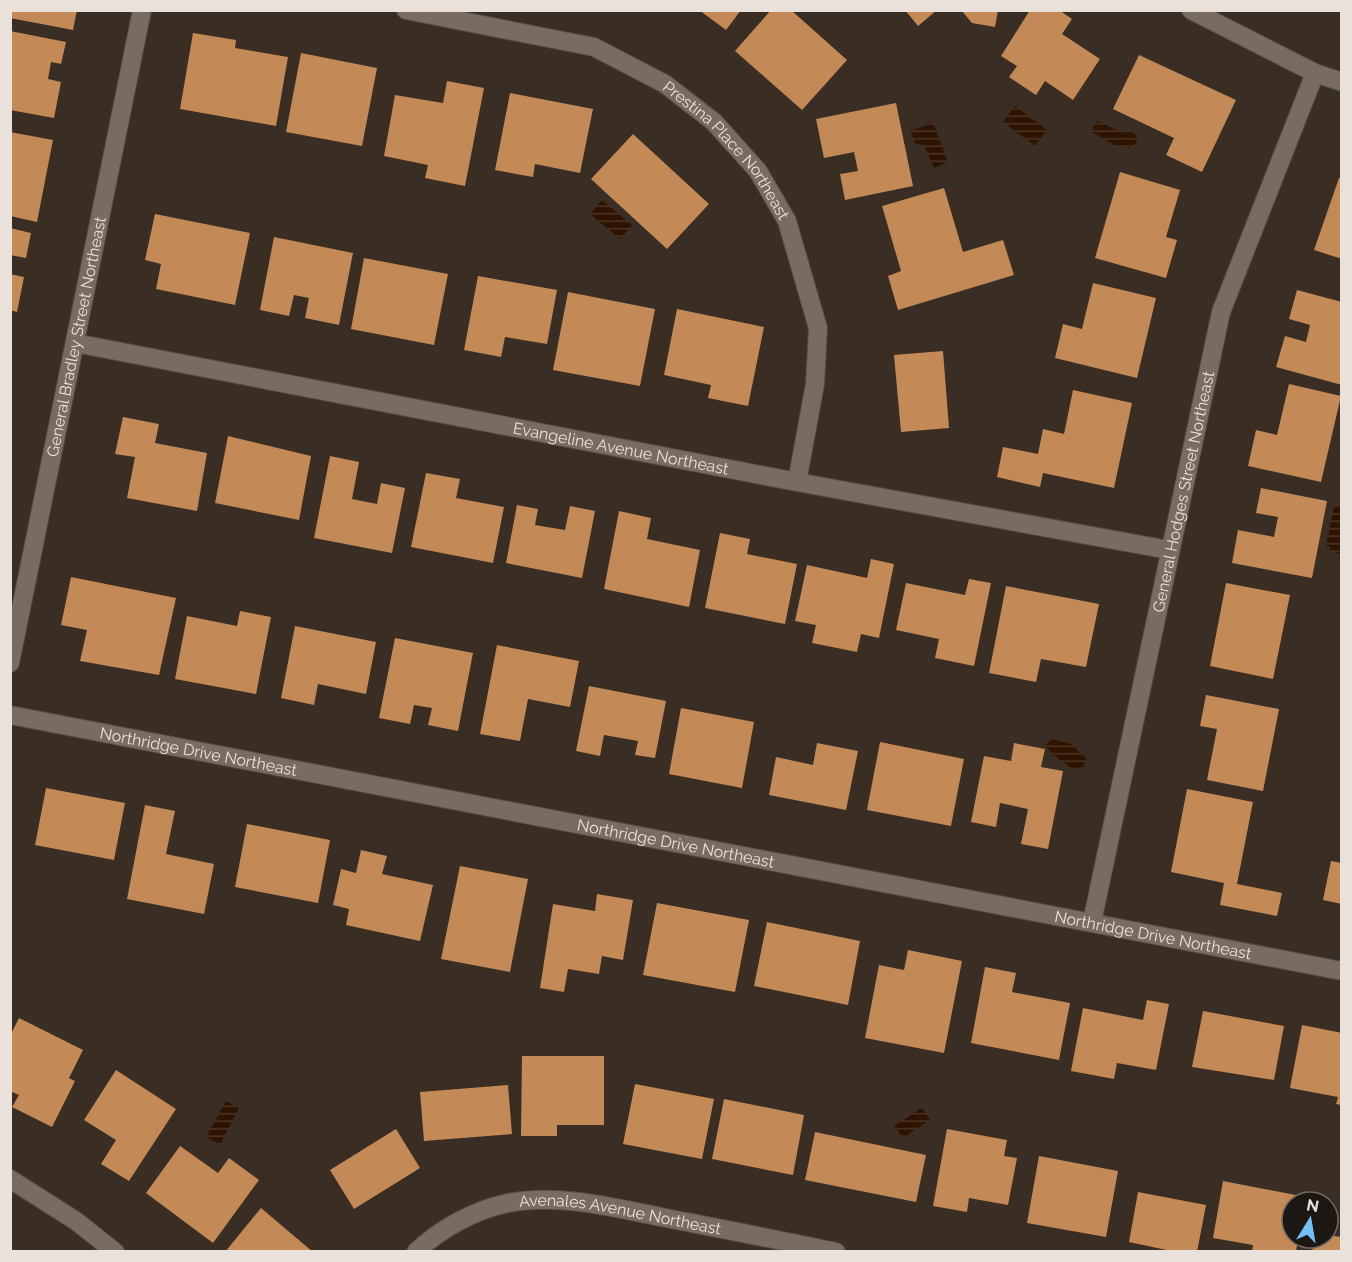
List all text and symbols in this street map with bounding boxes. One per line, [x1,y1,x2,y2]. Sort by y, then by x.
street label: Prestina Place Northeast [659,77,793,224]
street label: General Bradley Street Northeast [43,214,110,458]
street label: General Hodges Street Northeast [1149,369,1218,614]
street label: Evangeline Avenue Northeast [512,419,731,479]
street label: Northridge Drive Northeast [98,724,299,780]
street label: Northridge Drive Northeast [576,815,776,872]
street label: Northridge Drive Northeast [1053,907,1254,964]
north arrow [1280,1190,1340,1250]
street label: Avenales Avenue Northeast [518,1191,723,1239]
text: N [1305,1195,1321,1216]

